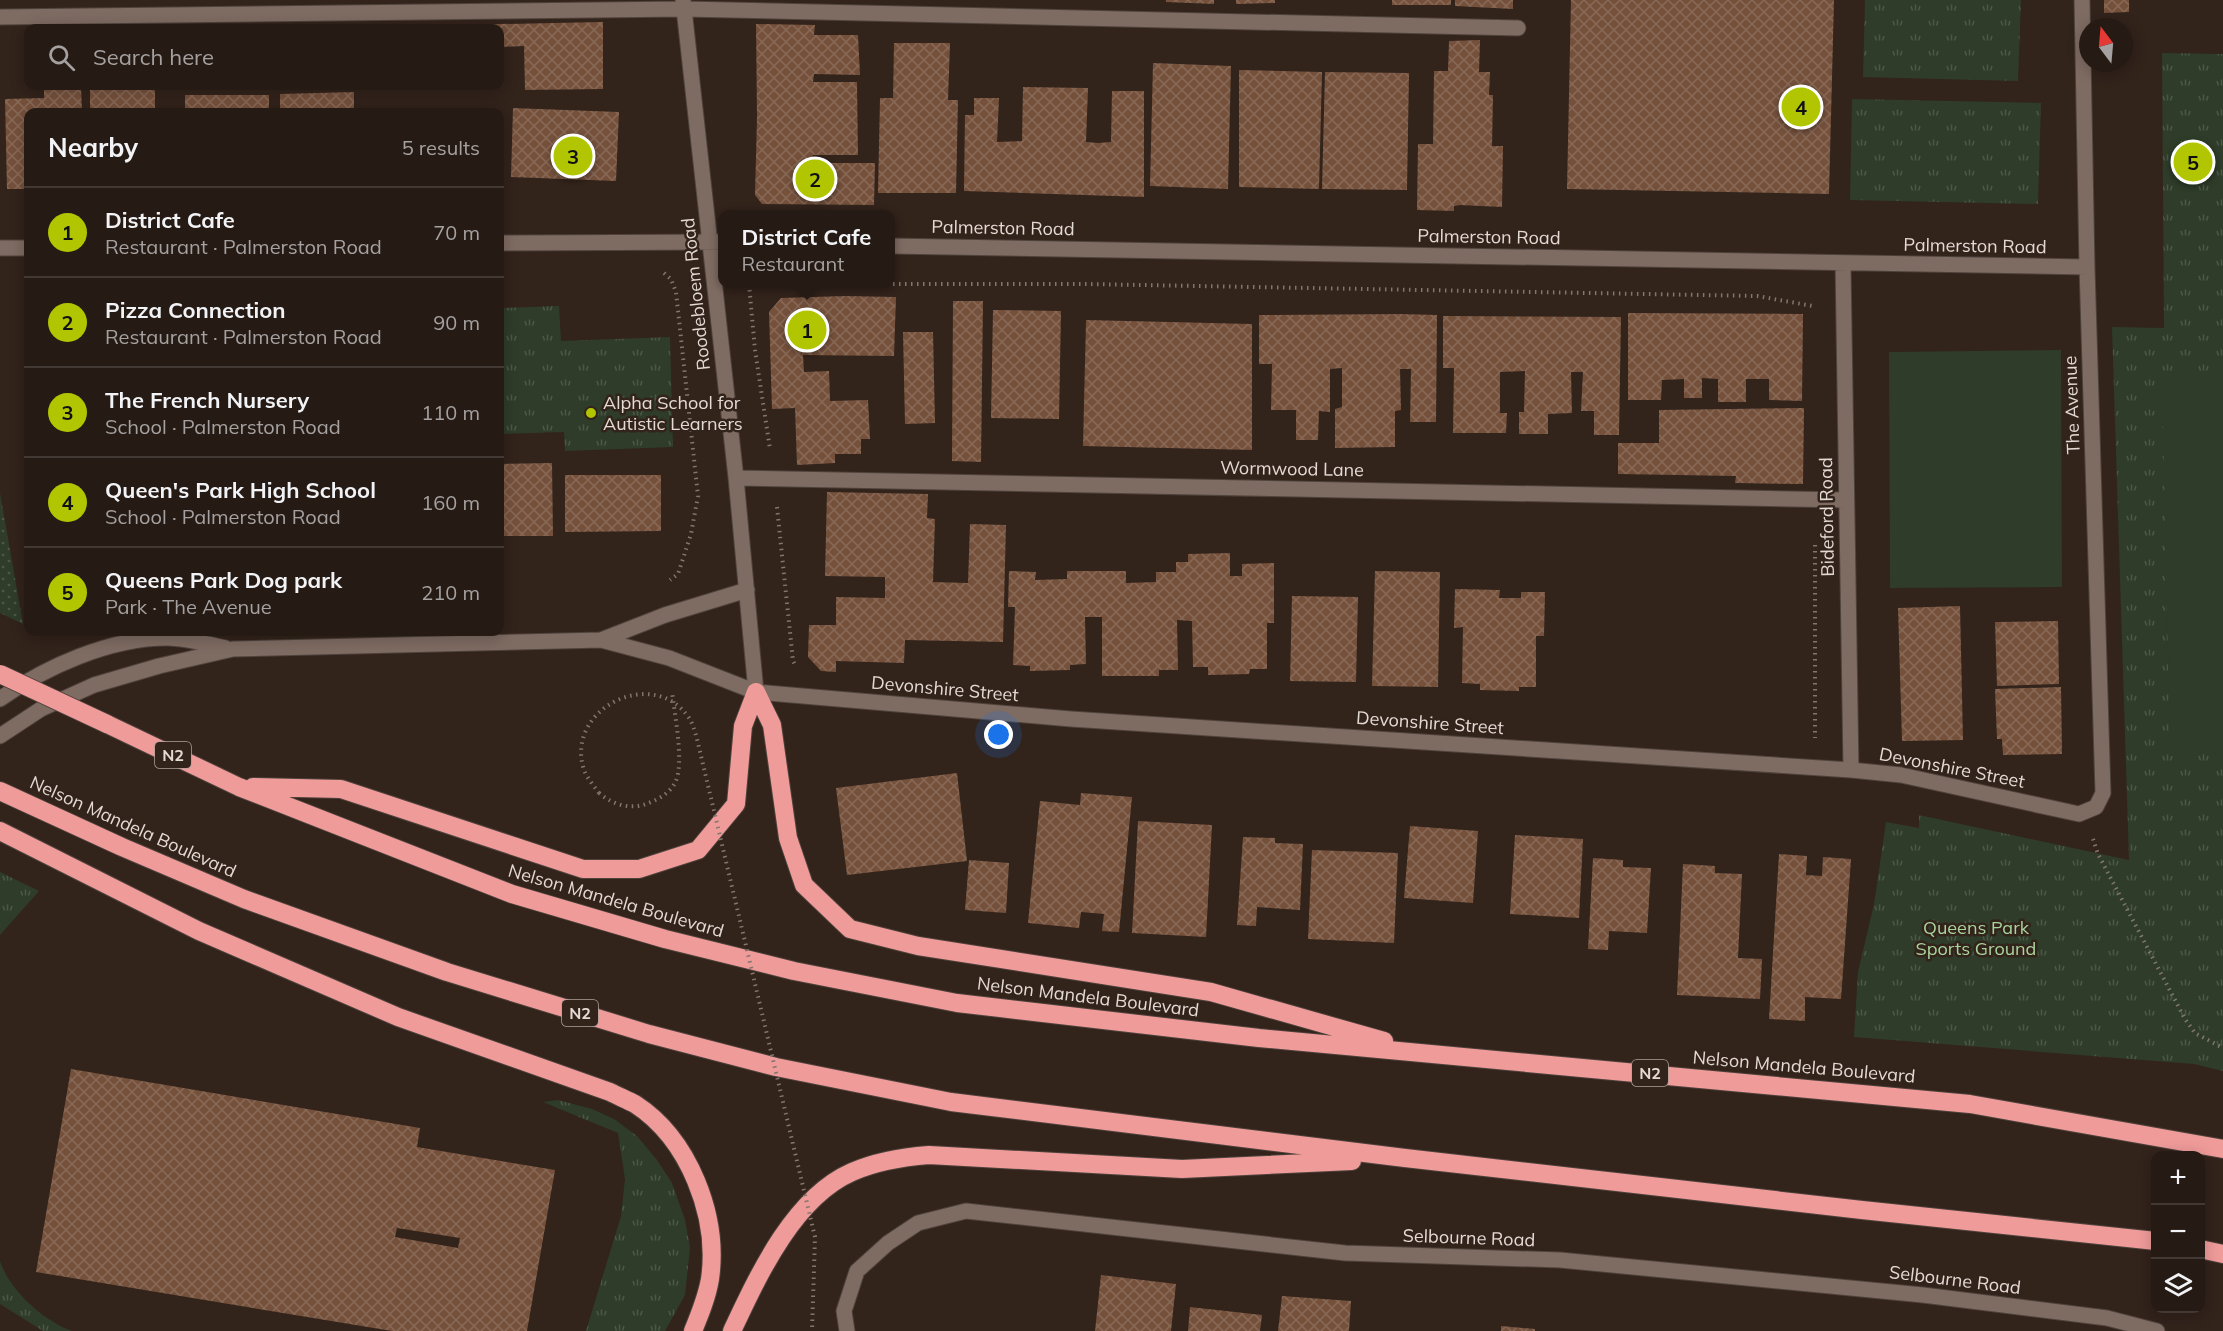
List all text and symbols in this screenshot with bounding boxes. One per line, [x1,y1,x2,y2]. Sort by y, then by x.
north arrow [2079,18,2133,72]
search box [24,24,504,90]
icon: search [45,41,78,74]
text: Search here [93,43,214,71]
pin: 4 [1782,84,1820,130]
text: Nearby [48,131,138,164]
pin: 3 [554,134,592,178]
text: 5 results [402,135,480,160]
pin: 5 [2174,140,2212,184]
pin: 2 [796,156,834,201]
text: District Cafe [105,206,235,234]
popup [718,210,895,288]
street label: Palmerston Road [931,215,1075,240]
street label: Roodebloem Road [676,217,715,371]
text: 1 [62,220,74,245]
text: 70 m [433,220,480,245]
text: District Cafe [742,223,871,251]
street label: Palmerston Road [1417,224,1561,249]
street label: Palmerston Road [1903,233,2047,258]
text: Restaurant · Palmerston Road [105,234,382,259]
text: Restaurant [742,251,844,276]
text: Pizza Connection [105,296,286,324]
pin: 1 [788,308,826,352]
text: 2 [62,310,74,335]
text: 90 m [433,310,480,335]
text: Restaurant · Palmerston Road [105,324,382,349]
street label: The Avenue [2058,355,2085,455]
text: The French Nursery [105,386,309,414]
place label: Alpha School for Autistic Learners [603,391,743,435]
text: 3 [62,400,74,425]
text: 110 m [421,400,480,425]
marker: Alpha School for Autistic Learners [584,406,598,420]
text: School · Palmerston Road [105,414,341,439]
street label: Wormwood Lane [1220,456,1364,481]
street label: Bideford Road [1814,457,1839,577]
text: Queen's Park High School [105,476,376,504]
text: 4 [62,490,74,515]
text: 160 m [421,490,480,515]
text: School · Palmerston Road [105,504,341,529]
text: Queens Park Dog park [105,566,342,594]
text: 5 [62,580,74,605]
text: 210 m [421,580,480,605]
text: Park · The Avenue [105,594,272,619]
street label: Devonshire Street [870,671,1020,706]
street label: Devonshire Street [1355,706,1505,739]
your location [984,720,1013,749]
road number: N2 [155,742,191,768]
street label: Devonshire Street [1877,742,2027,793]
street label: Nelson Mandela Boulevard [26,771,240,882]
street label: Nelson Mandela Boulevard [506,859,727,942]
park label: Queens Park Sports Ground [1916,916,2036,960]
street label: Nelson Mandela Boulevard [976,971,1200,1022]
road number: N2 [562,1000,598,1026]
street label: Nelson Mandela Boulevard [1692,1045,1916,1088]
road number: N2 [1632,1060,1668,1086]
map controls [2151,1151,2205,1313]
button: + [2151,1151,2205,1205]
button: − [2151,1205,2205,1259]
street label: Selbourne Road [1402,1224,1536,1251]
button: layers [2151,1259,2205,1313]
street label: Selbourne Road [1888,1260,2022,1299]

